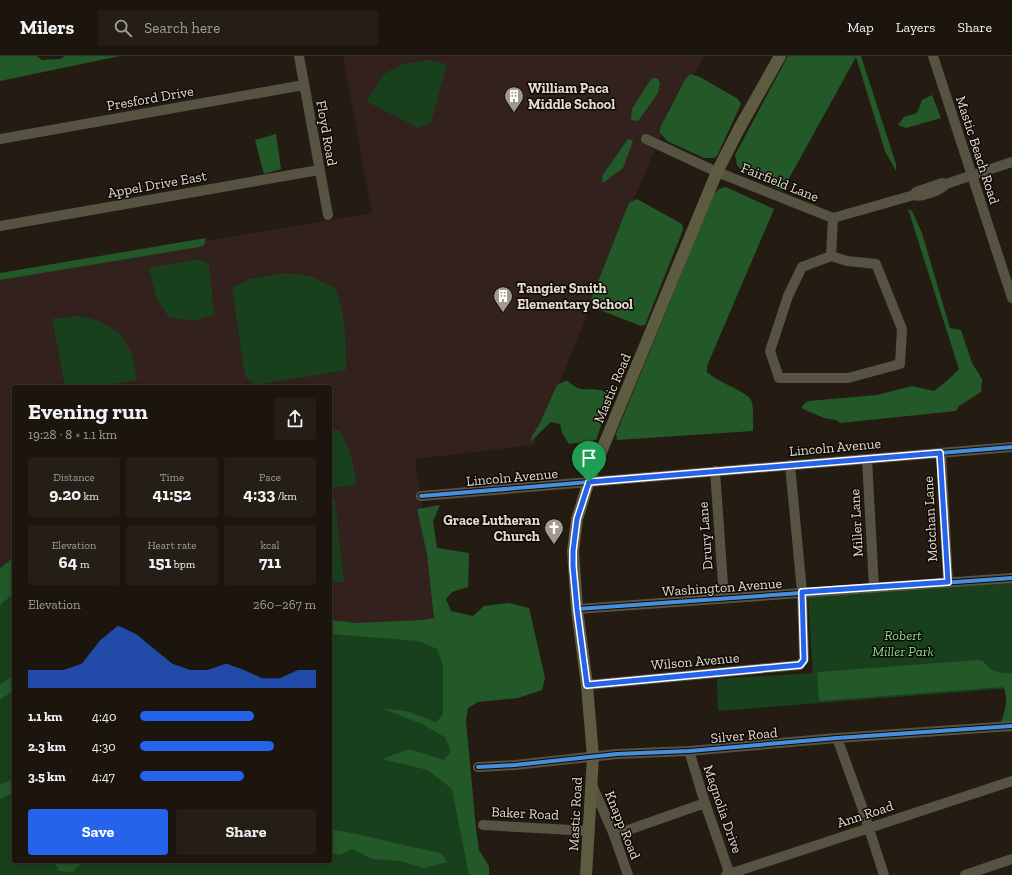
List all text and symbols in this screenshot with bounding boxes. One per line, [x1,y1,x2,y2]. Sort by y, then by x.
search box [98,10,378,46]
text: Milers [20,16,74,39]
icon: search [112,17,134,39]
text: Search here [144,19,220,37]
text: Map [847,19,874,36]
text: Layers [896,19,935,36]
text: Share [957,19,992,36]
place label: William Paca Middle School [528,80,615,113]
street label: Presford Drive [105,82,195,114]
building icon: William Paca Middle School [503,85,525,113]
street label: Mastic Beach Road [952,94,1003,207]
street label: Floyd Road [312,99,341,168]
street label: Fairfield Lane [738,159,822,206]
street label: Appel Drive East [106,167,209,202]
place label: Tangier Smith Elementary School [517,280,633,313]
building icon: Tangier Smith Elementary School [492,285,514,313]
street label: Mastic Road [590,351,635,426]
text: Evening run [28,398,148,425]
button: share [274,398,316,440]
text: 19:28 · 8 × 1.1 km [28,427,117,442]
street label: Lincoln Avenue [788,435,882,460]
pin [572,441,606,482]
icon: arrive [578,447,600,469]
street label: Lincoln Avenue [465,465,559,490]
text: Distance [53,471,95,484]
text: Time [160,471,184,484]
text: Pace [259,471,281,484]
street label: Motchan Lane [920,475,941,562]
text: 9.20 [49,484,81,504]
text: 41:52 [153,484,191,504]
text: 4:33 [243,484,275,504]
street label: Miller Lane [846,488,867,557]
text: km [81,490,99,503]
text: /km [275,490,297,503]
street label: Drury Lane [695,501,716,571]
place label: Grace Lutheran Church [443,512,541,545]
church icon: Grace Lutheran Church [543,517,565,545]
text: Elevation [52,539,96,552]
text: Heart rate [148,539,196,552]
text: kcal [261,539,279,552]
text: 64 [59,552,77,572]
text: 151 [149,552,171,572]
text: 711 [259,552,281,572]
text: m [77,558,89,571]
text: bpm [171,558,195,571]
street label: Washington Avenue [661,575,783,600]
text: Elevation [28,597,80,612]
text: 260–267 m [253,597,316,612]
park label: Robert Miller Park [872,627,934,660]
street label: Wilson Avenue [650,649,740,674]
text: 1.1 km [28,709,62,724]
text: 4:40 [92,709,116,724]
street label: Silver Road [710,724,779,747]
text: 2.3 km [28,739,66,754]
text: 4:30 [92,739,116,754]
street label: Magnolia Drive [699,763,746,856]
text: 3.5 km [28,769,66,784]
text: 4:47 [92,769,115,784]
street label: Mastic Road [565,776,586,851]
street label: Knapp Road [601,788,644,862]
street label: Ann Road [835,797,896,832]
street label: Baker Road [491,803,560,824]
button: Save [28,809,168,855]
button: Share [176,809,316,855]

